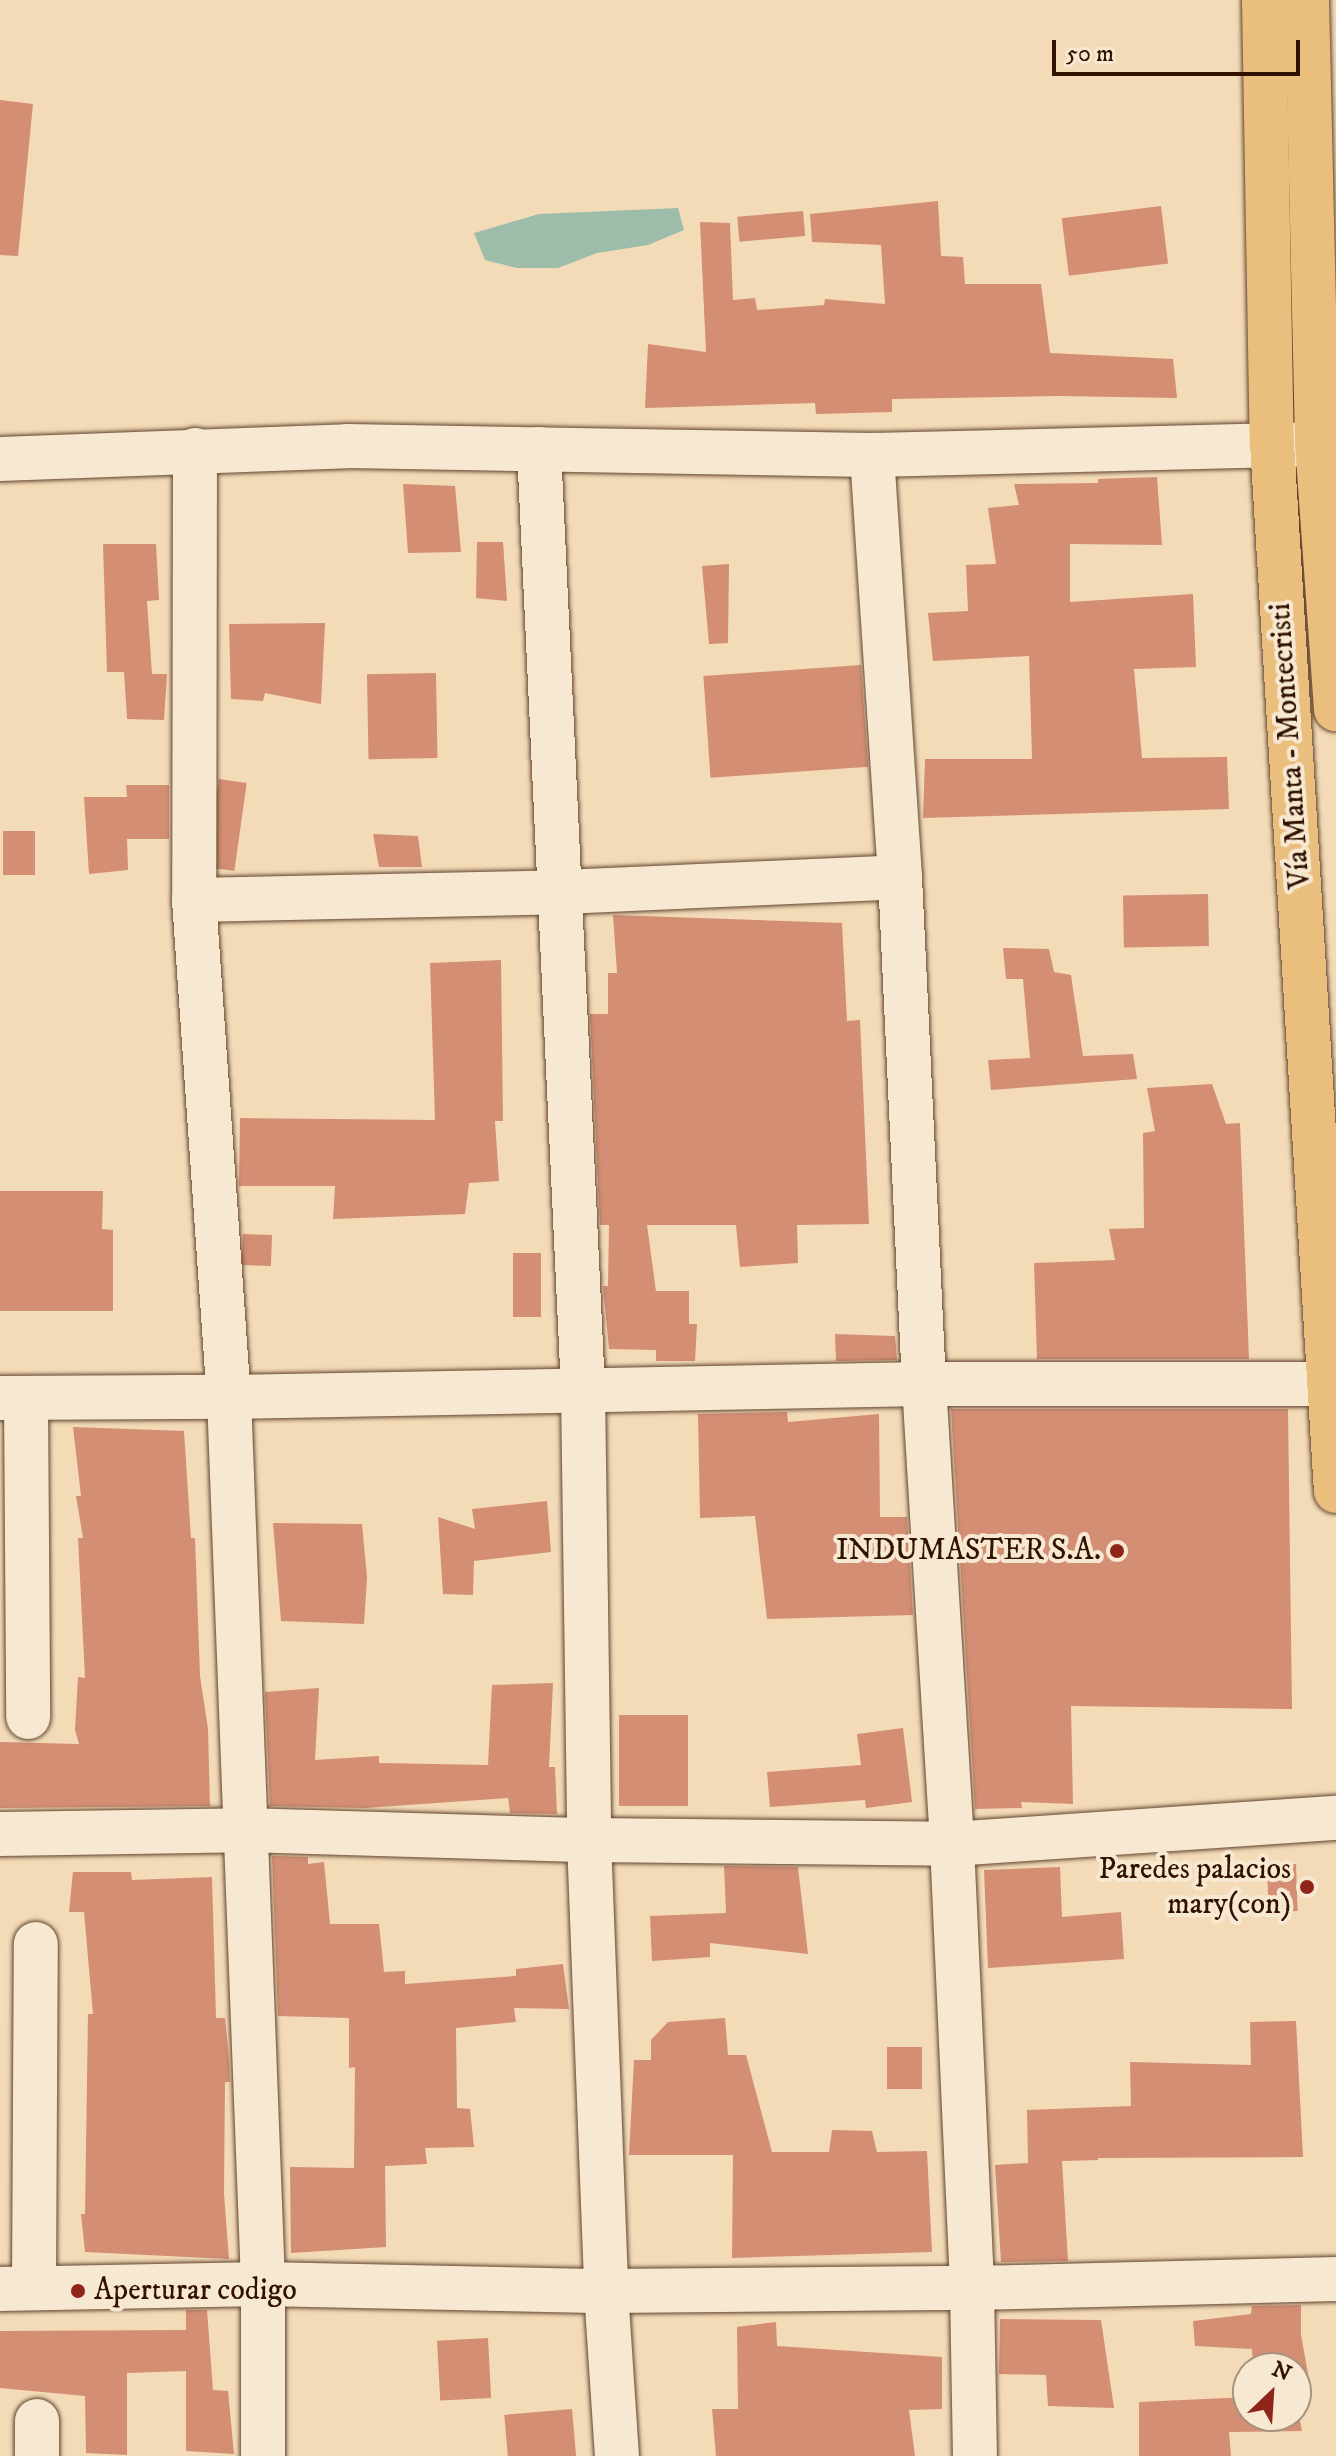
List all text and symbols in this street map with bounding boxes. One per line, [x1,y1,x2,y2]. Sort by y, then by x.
scale bar [1056,24,1304,74]
text: 50 m [1066,39,1114,69]
street label: Vía Manta - Montecristi [1263,602,1319,890]
place label: INDUMASTER S.A. [836,1533,1101,1569]
marker: INDUMASTER S.A. [1108,1542,1126,1560]
place label: Paredes palacios mary(con) [1099,1852,1291,1922]
marker: Paredes palacios mary(con) [1298,1878,1316,1896]
place label: Aperturar codigo [94,2273,297,2309]
marker: Aperturar codigo [69,2282,87,2300]
north arrow [1232,2352,1312,2432]
text: N [1268,2356,1295,2388]

